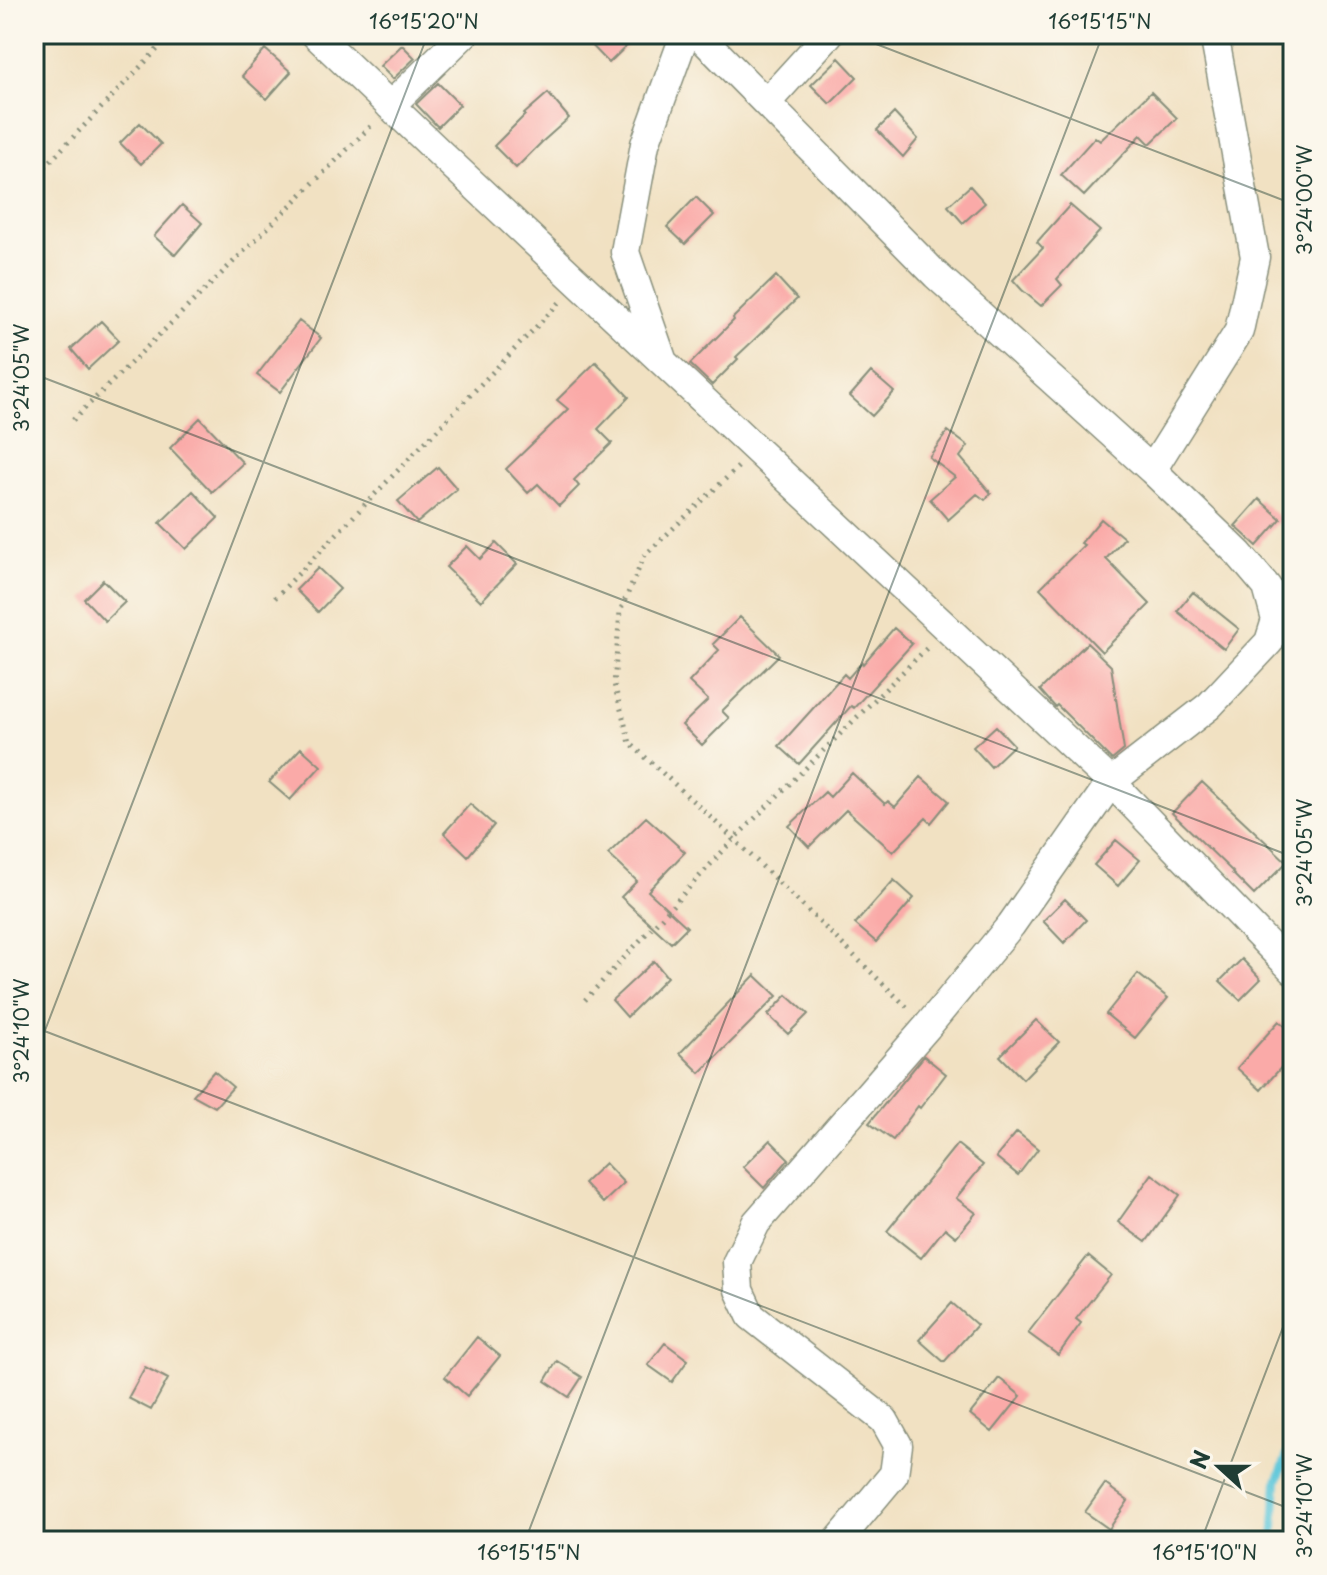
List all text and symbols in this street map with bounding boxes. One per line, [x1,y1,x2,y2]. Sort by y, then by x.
text: 16°15'20"N [369,6,479,36]
text: 16°15'15"N [1048,6,1152,36]
text: 3°24'00"W [1289,144,1319,255]
text: 3°24'05"W [6,323,36,432]
text: 3°24'05"W [1289,798,1319,907]
text: 3°24'10"W [6,978,36,1084]
north arrow [1179,1427,1259,1507]
text: N [1180,1445,1217,1473]
text: 3°24'10"W [1289,1453,1319,1559]
text: 16°15'15"N [477,1537,581,1567]
text: 16°15'10"N [1153,1537,1257,1567]

